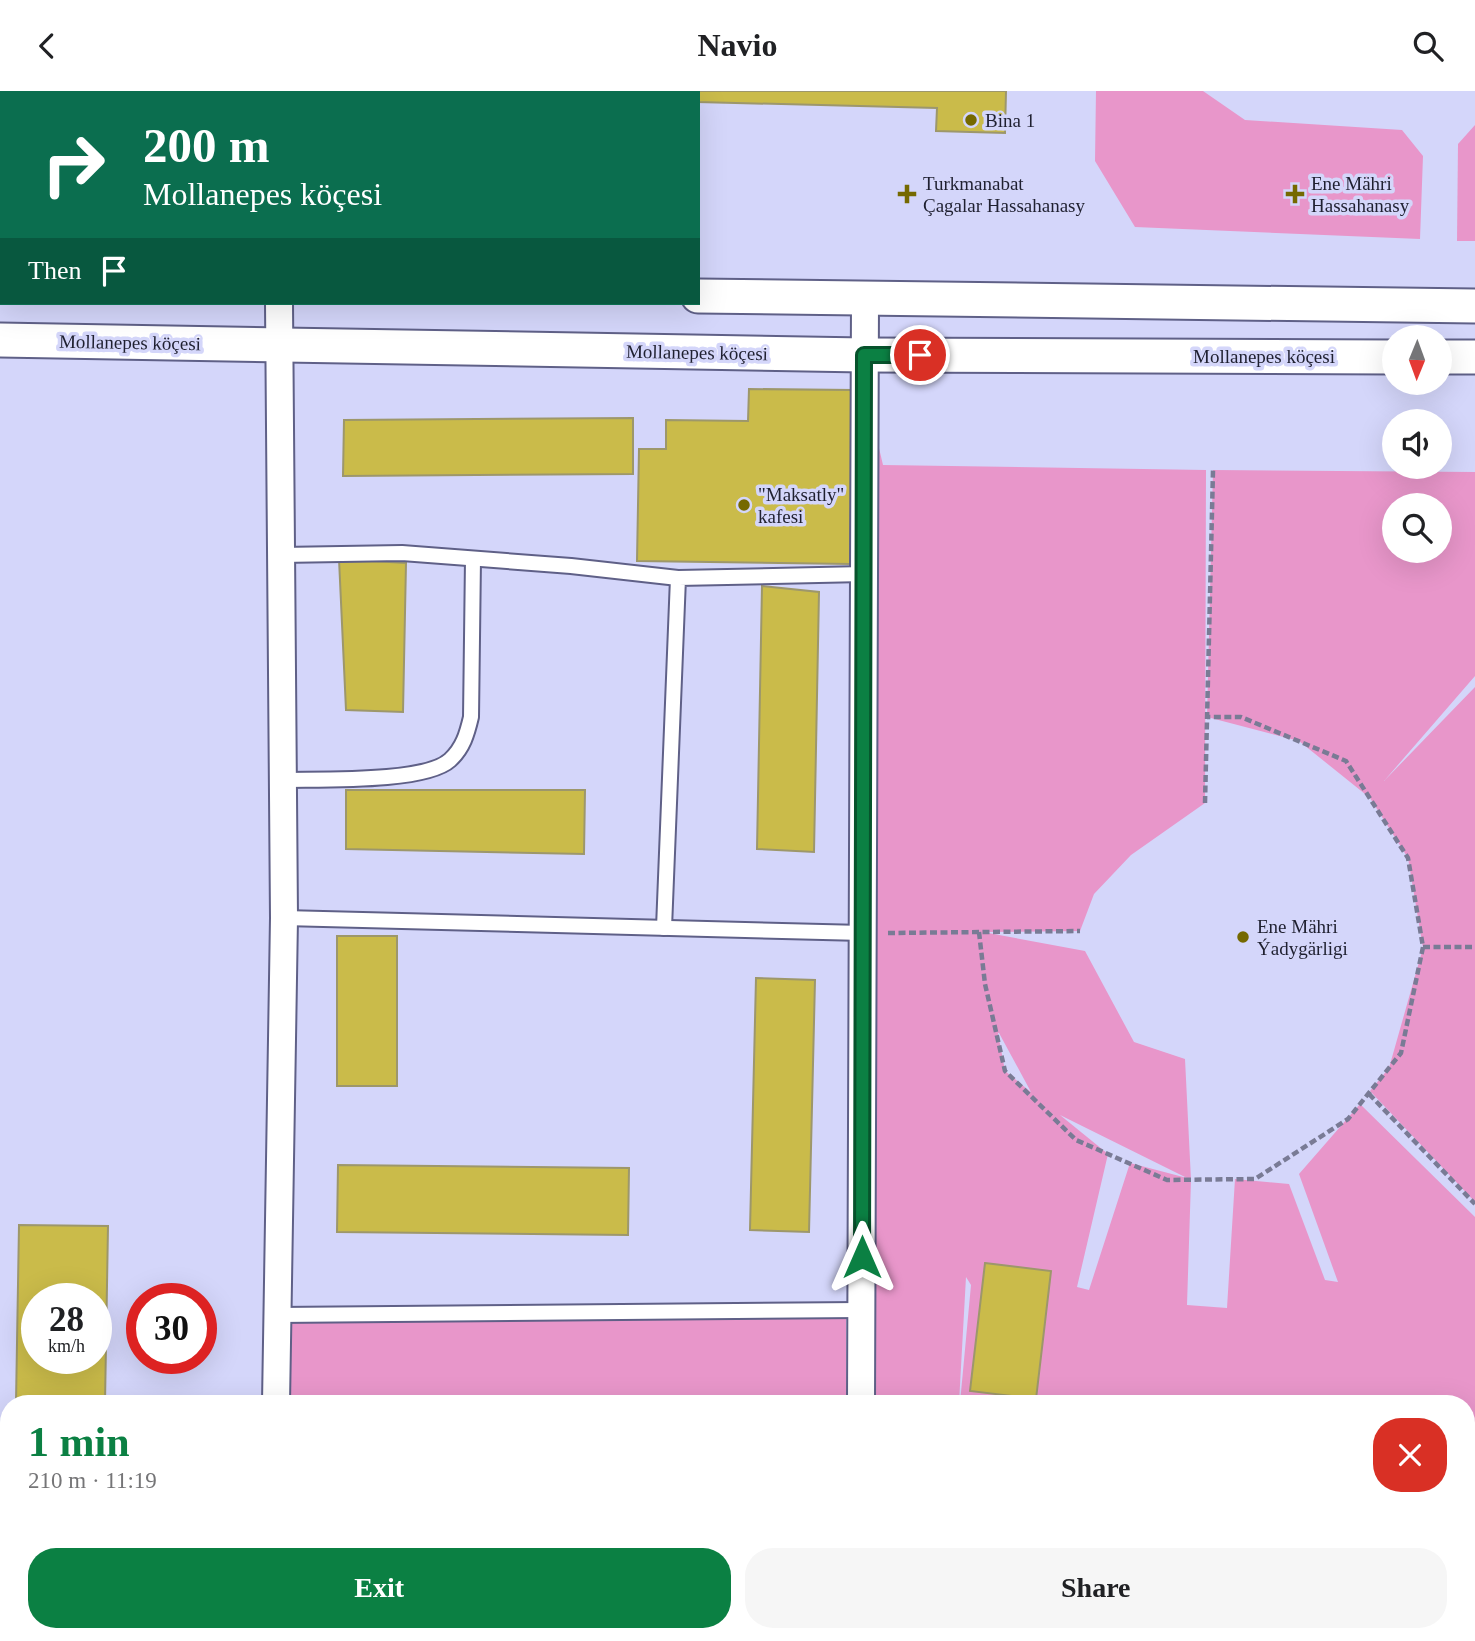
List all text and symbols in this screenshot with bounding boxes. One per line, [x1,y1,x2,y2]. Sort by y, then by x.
icon: back [28,27,66,65]
text: Navio [698,27,778,63]
icon: search [1409,27,1447,65]
place label: Bina 1 [985,110,1035,131]
marker: Bina 1 [963,112,979,128]
text: 200 m [143,118,270,173]
icon: right [28,119,119,210]
place label: Turkmanabat Çagalar Hassahanasy [923,173,1085,216]
place label: Ene Mähri Hassahanasy [1311,173,1410,216]
text: Mollanepes köçesi [143,176,382,212]
marker: Turkmanabat Çagalar Hassahanasy [897,184,917,204]
marker: Ene Mähri Hassahanasy [1285,184,1305,204]
icon: arrive [95,252,133,290]
text: Then [28,256,81,285]
pin [890,325,950,385]
north arrow [1382,325,1452,395]
map controls [1382,325,1452,563]
street label: Mollanepes köçesi [59,331,201,354]
icon: arrive [901,336,939,374]
street label: Mollanepes köçesi [626,341,768,364]
street label: Mollanepes köçesi [1193,346,1335,367]
button: sound [1382,409,1452,479]
place label: "Maksatly" kafesi [758,484,844,527]
button: search [1382,493,1452,563]
marker: "Maksatly" kafesi [736,497,752,513]
place label: Ene Mähri Ýadygärligi [1257,916,1348,959]
marker: Ene Mähri Ýadygärligi [1235,929,1251,945]
position arrow [825,1220,899,1294]
speed limit sign: 30 [126,1283,217,1374]
text: 28 [49,1300,84,1339]
text: km/h [48,1336,85,1356]
button: close [1373,1418,1447,1492]
text: 1 min [28,1419,130,1465]
text: 210 m · 11:19 [28,1468,157,1493]
button: Exit [28,1548,731,1628]
button: Share [745,1548,1447,1628]

